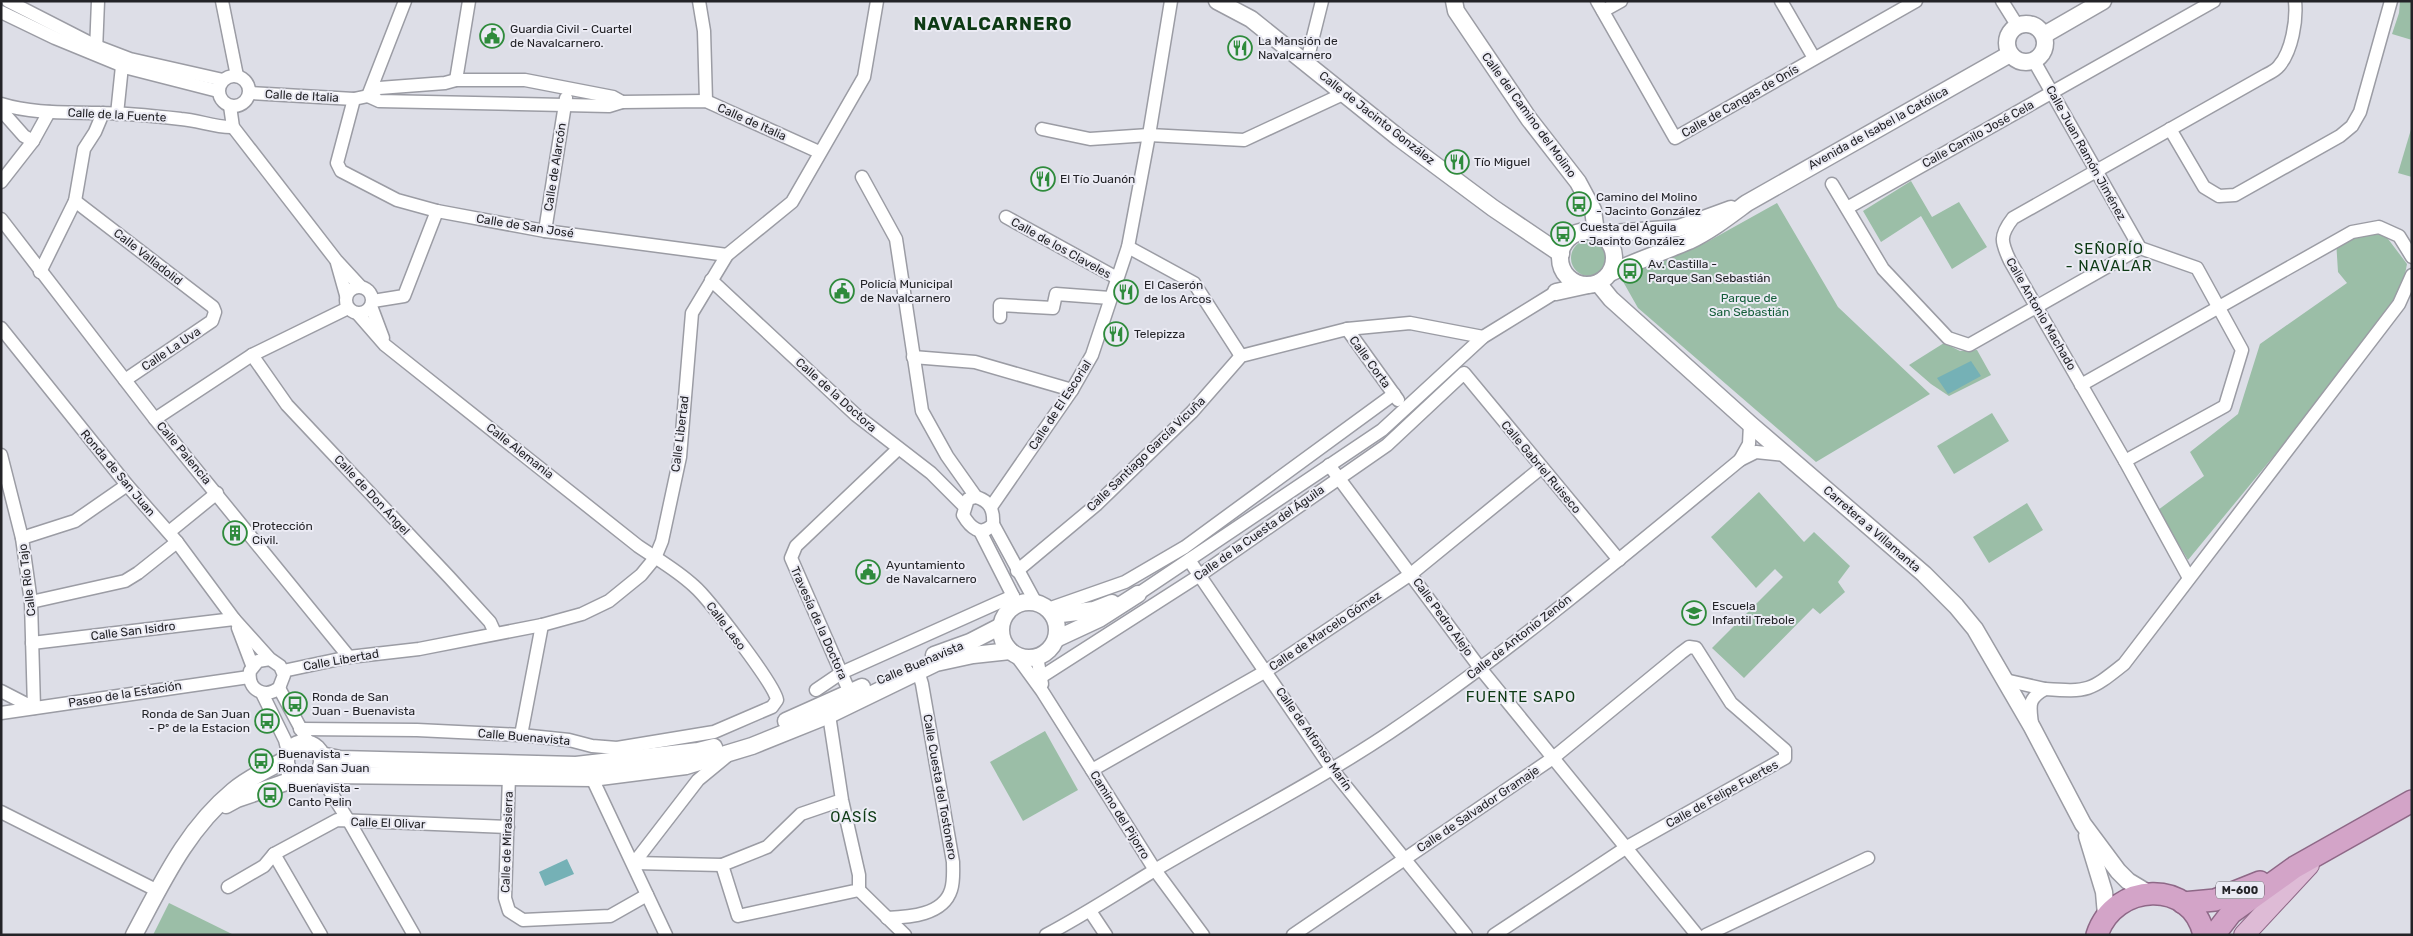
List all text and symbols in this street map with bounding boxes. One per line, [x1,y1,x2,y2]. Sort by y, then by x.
district label: NAVALCARNERO [913,13,1073,35]
place label: Guardia Civil - Cuartel de Navalcarnero. [510,22,632,50]
public building icon: Guardia Civil - Cuartel de Navalcarnero. [479,23,505,49]
place label: La Mansión de Navalcarnero [1258,34,1338,62]
restaurant icon: La Mansión de Navalcarnero [1227,35,1253,61]
street label: Calle del Camino del Molino [1479,50,1579,180]
street label: Calle de Cangas de Onís [1679,62,1801,140]
street label: Calle de Jacinto González [1316,68,1438,168]
street label: Calle Juan Ramón Jiménez [2043,83,2129,223]
street label: Avenida de Isabel la Católica [1806,84,1950,172]
street label: Calle de Italia [265,87,339,105]
street label: Calle Camilo José Cela [1920,97,2036,171]
street label: Calle de Italia [715,101,789,143]
street label: Calle de la Fuente [67,105,167,125]
street label: Calle de Alarcón [541,122,569,212]
restaurant icon: Tío Miguel [1444,149,1470,175]
place label: Tío Miguel [1474,155,1530,169]
restaurant icon: El Tío Juanón [1030,166,1056,192]
place label: El Tío Juanón [1060,172,1135,186]
place label: Camino del Molino - Jacinto González [1596,190,1701,218]
bus stop icon: Camino del Molino - Jacinto González [1566,191,1592,217]
street label: Calle de San José [475,211,575,241]
street label: Calle de los Claveles [1009,215,1113,281]
place label: Cuesta del Águila - Jacinto González [1580,220,1685,248]
bus stop icon: Cuesta del Águila - Jacinto González [1550,221,1576,247]
street label: Calle Valladolid [111,226,185,288]
district label: SEÑORÍO - NAVALAR [2065,240,2153,275]
street label: Calle Antonio Machado [2003,255,2079,373]
place label: Av. Castilla - Parque San Sebastián [1648,257,1771,285]
bus stop icon: Av. Castilla - Parque San Sebastián [1617,258,1643,284]
place label: Policía Municipal de Navalcarnero [860,277,953,305]
public building icon: Policía Municipal de Navalcarnero [829,278,855,304]
place label: El Caserón de los Arcos [1144,278,1211,306]
restaurant icon: El Caserón de los Arcos [1113,279,1139,305]
park label: Parque de San Sebastián [1709,291,1789,319]
restaurant icon: Telepizza [1103,321,1129,347]
street label: Calle La Uva [139,324,203,374]
place label: Telepizza [1134,327,1185,341]
street label: Calle Corta [1346,333,1394,391]
street label: Calle de la Doctora [793,355,879,435]
street label: Calle de El Escorial [1026,358,1094,452]
street label: Calle Santiago García Vicuña [1084,394,1208,514]
street label: Calle Libertad [668,395,692,473]
street label: Calle Gabriel Ruiseco [1498,418,1584,516]
street label: Calle Palencia [154,419,214,487]
street label: Calle Alemania [484,420,556,482]
street label: Ronda de San Juan [78,427,158,519]
street label: Calle de Don Ángel [331,452,413,538]
street label: Calle de la Cuesta del Águila [1191,483,1327,583]
street label: Carretera a Villamanta [1821,483,1923,575]
place label: Protección Civil. [252,519,313,547]
building icon: Protección Civil. [222,520,248,546]
street label: Calle Río Tajo [16,543,38,617]
place label: Ayuntamiento de Navalcarnero [886,558,977,586]
public building icon: Ayuntamiento de Navalcarnero [855,559,881,585]
street label: Travesía de la Doctora [788,564,850,682]
street label: Calle Pedro Alejo [1410,575,1476,659]
street label: Calle de Marcelo Gómez [1266,588,1384,674]
street label: Calle de Antonio Zenón [1464,592,1574,682]
street label: Calle Laso [703,599,749,653]
place label: Escuela Infantil Trebole [1712,599,1795,627]
school or university icon: Escuela Infantil Trebole [1681,600,1707,626]
street label: Calle San Isidro [90,619,176,643]
street label: Calle Buenavista [875,638,965,688]
street label: Calle Libertad [302,646,380,674]
street label: Paseo de la Estación [67,678,183,710]
street label: Calle de Alfonso Marín [1273,685,1355,793]
district label: FUENTE SAPO [1466,688,1576,706]
place label: Ronda de San Juan - Buenavista [312,690,415,718]
bus stop icon: Ronda de San Juan - Buenavista [282,691,308,717]
place label: Ronda de San Juan - Pº de la Estacion [142,707,250,735]
bus stop icon: Ronda de San Juan - Pº de la Estacion [254,708,280,734]
street label: Calle Cuesta del Tostonero [920,713,960,861]
street label: Calle Buenavista [477,726,571,748]
place label: Buenavista - Ronda San Juan [278,747,370,775]
bus stop icon: Buenavista - Ronda San Juan [248,748,274,774]
street label: Calle de Felipe Fuertes [1663,757,1781,831]
street label: Calle de Salvador Gramaje [1414,763,1542,855]
street label: Camino del Pijorro [1087,768,1153,862]
place label: Buenavista - Canto Pelin [288,781,359,809]
bus stop icon: Buenavista - Canto Pelin [257,782,283,808]
street label: Calle de Mirasierra [498,791,516,893]
district label: OASÍS [830,808,878,826]
street label: Calle El Olivar [350,815,426,831]
road number: M-600 [2216,882,2264,898]

